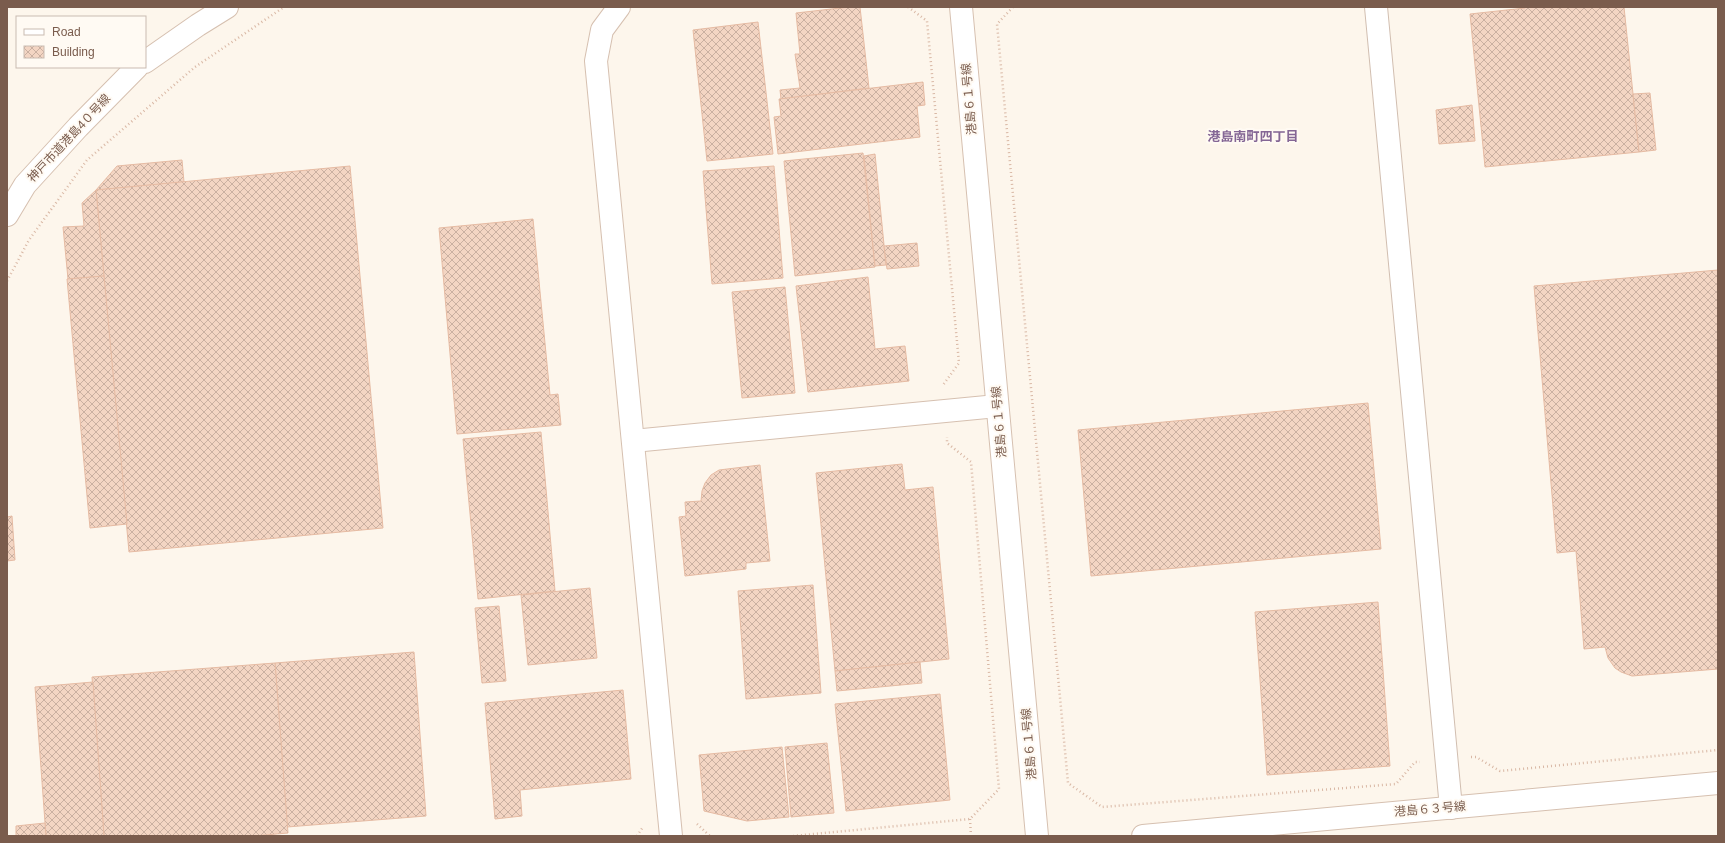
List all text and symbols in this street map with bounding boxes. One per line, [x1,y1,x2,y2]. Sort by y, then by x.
legend [16,16,146,68]
text: Road [52,25,81,39]
text: Building [52,45,95,59]
street label: 港島６１号線 [959,63,979,135]
street label: 神戸市道港島4０号線 [25,91,113,185]
district label: 港島南町四丁目 [1207,129,1299,144]
street label: 港島６１号線 [989,386,1009,458]
street label: 港島６１号線 [1019,708,1039,780]
street label: 港島６３号線 [1394,799,1466,819]

